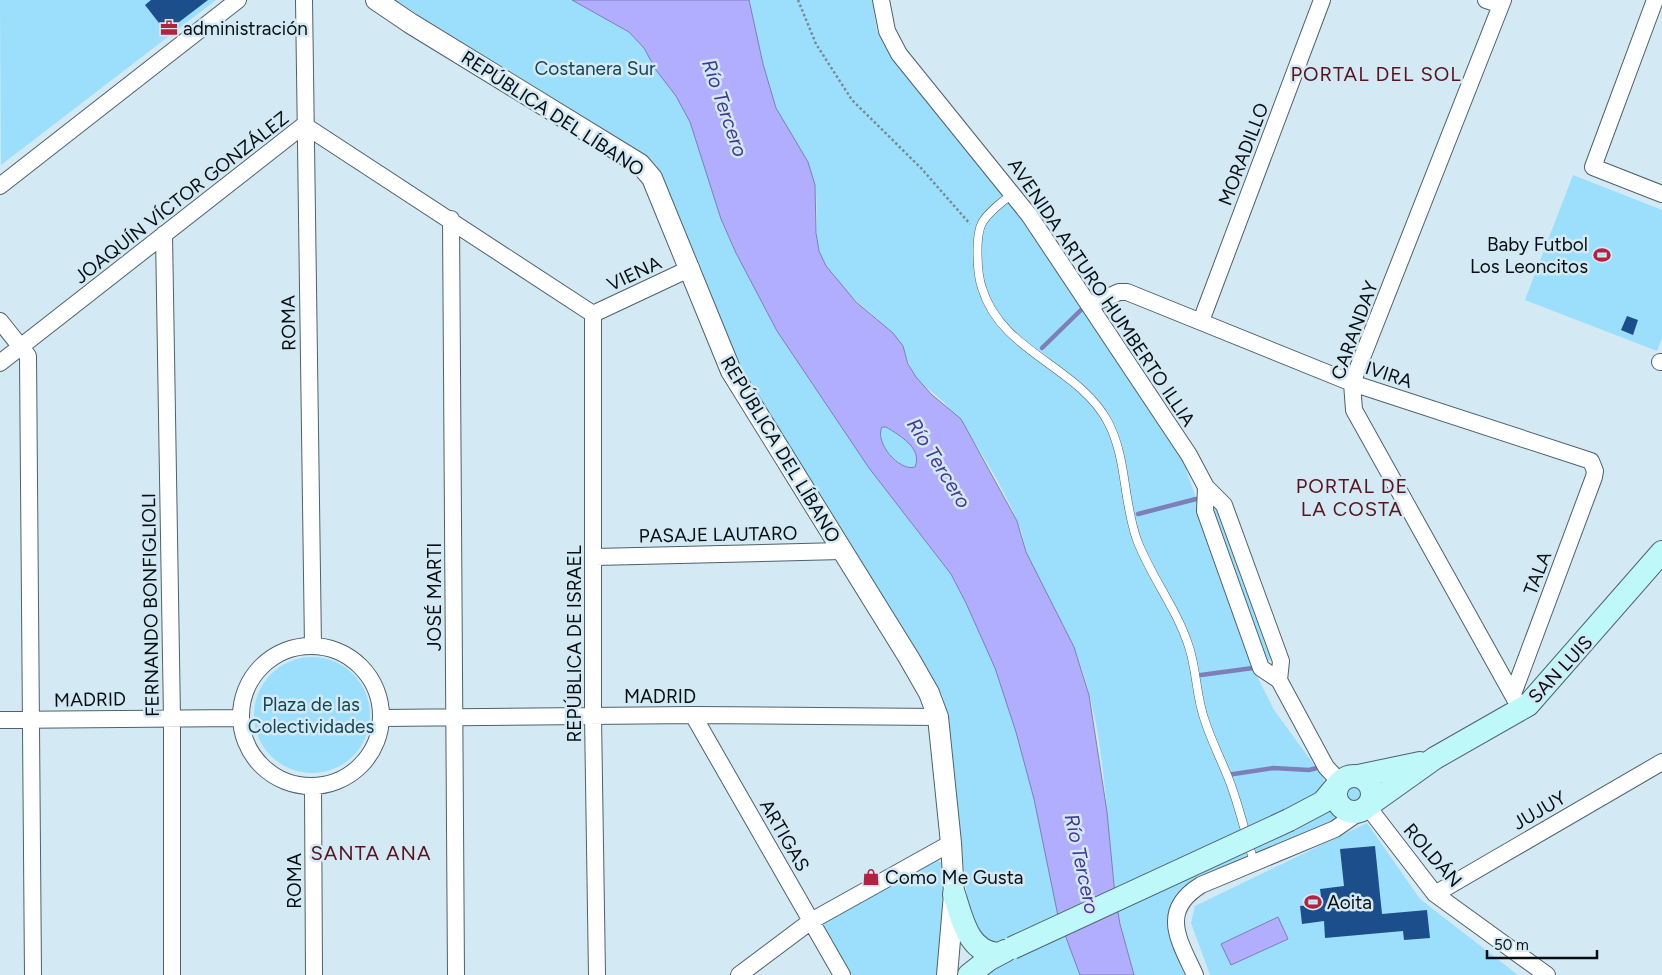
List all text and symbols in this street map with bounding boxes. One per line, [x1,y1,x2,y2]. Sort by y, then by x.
place label: administración [183,17,308,40]
office icon: administración [159,18,179,38]
street label: REPÚBLICA DEL LÍBANO [457,46,648,181]
water label: Río Tercero [697,56,753,160]
park label: Costanera Sur [535,57,656,80]
district label: PORTAL DEL SOL [1290,62,1462,86]
street label: MORADILLO [1213,100,1274,209]
street label: JOAQUÍN VÍCTOR GONZÁLEZ [69,106,293,288]
street label: AVENIDA ARTURO HUMBERTO ILLIA [1003,154,1200,431]
place label: Baby Futbol Los Leoncitos [1470,233,1588,278]
sports icon: Baby Futbol Los Leoncitos [1592,245,1612,265]
street label: VIENA [603,251,665,296]
street label: CARANDAY [1326,277,1383,383]
street label: ROMA [277,295,300,351]
street label: REPÚBLICA DEL LÍBANO [716,352,845,547]
street label: IVIRA [1362,356,1415,393]
water label: Río Tercero [902,414,976,513]
district label: PORTAL DE LA COSTA [1296,474,1408,521]
street label: FERNANDO BONFIGLIOLI [137,493,164,717]
street label: PASAJE LAUTARO [638,522,798,547]
street label: JOSÉ MARTI [423,543,446,651]
street label: REPÚBLICA DE ISRAEL [563,545,586,743]
street label: TALA [1519,548,1556,598]
street label: SAN LUIS [1523,631,1597,708]
street label: MADRID [624,685,696,708]
street label: MADRID [54,687,126,712]
park label: Plaza de las Colectividades [248,693,374,738]
street label: JUJUY [1508,786,1570,835]
street label: ARTIGAS [755,795,814,875]
water label: Río Tercero [1060,812,1104,917]
street label: ROLDÁN [1399,819,1467,892]
district label: SANTA ANA [310,841,432,865]
street label: ROMA [283,853,306,909]
place label: Como Me Gusta [885,866,1023,889]
shop icon: Como Me Gusta [861,867,881,887]
place label: Aoita [1327,891,1372,914]
sports icon: Aoita [1303,892,1323,912]
scale bar [1487,928,1597,960]
text: 50 m [1494,936,1529,954]

